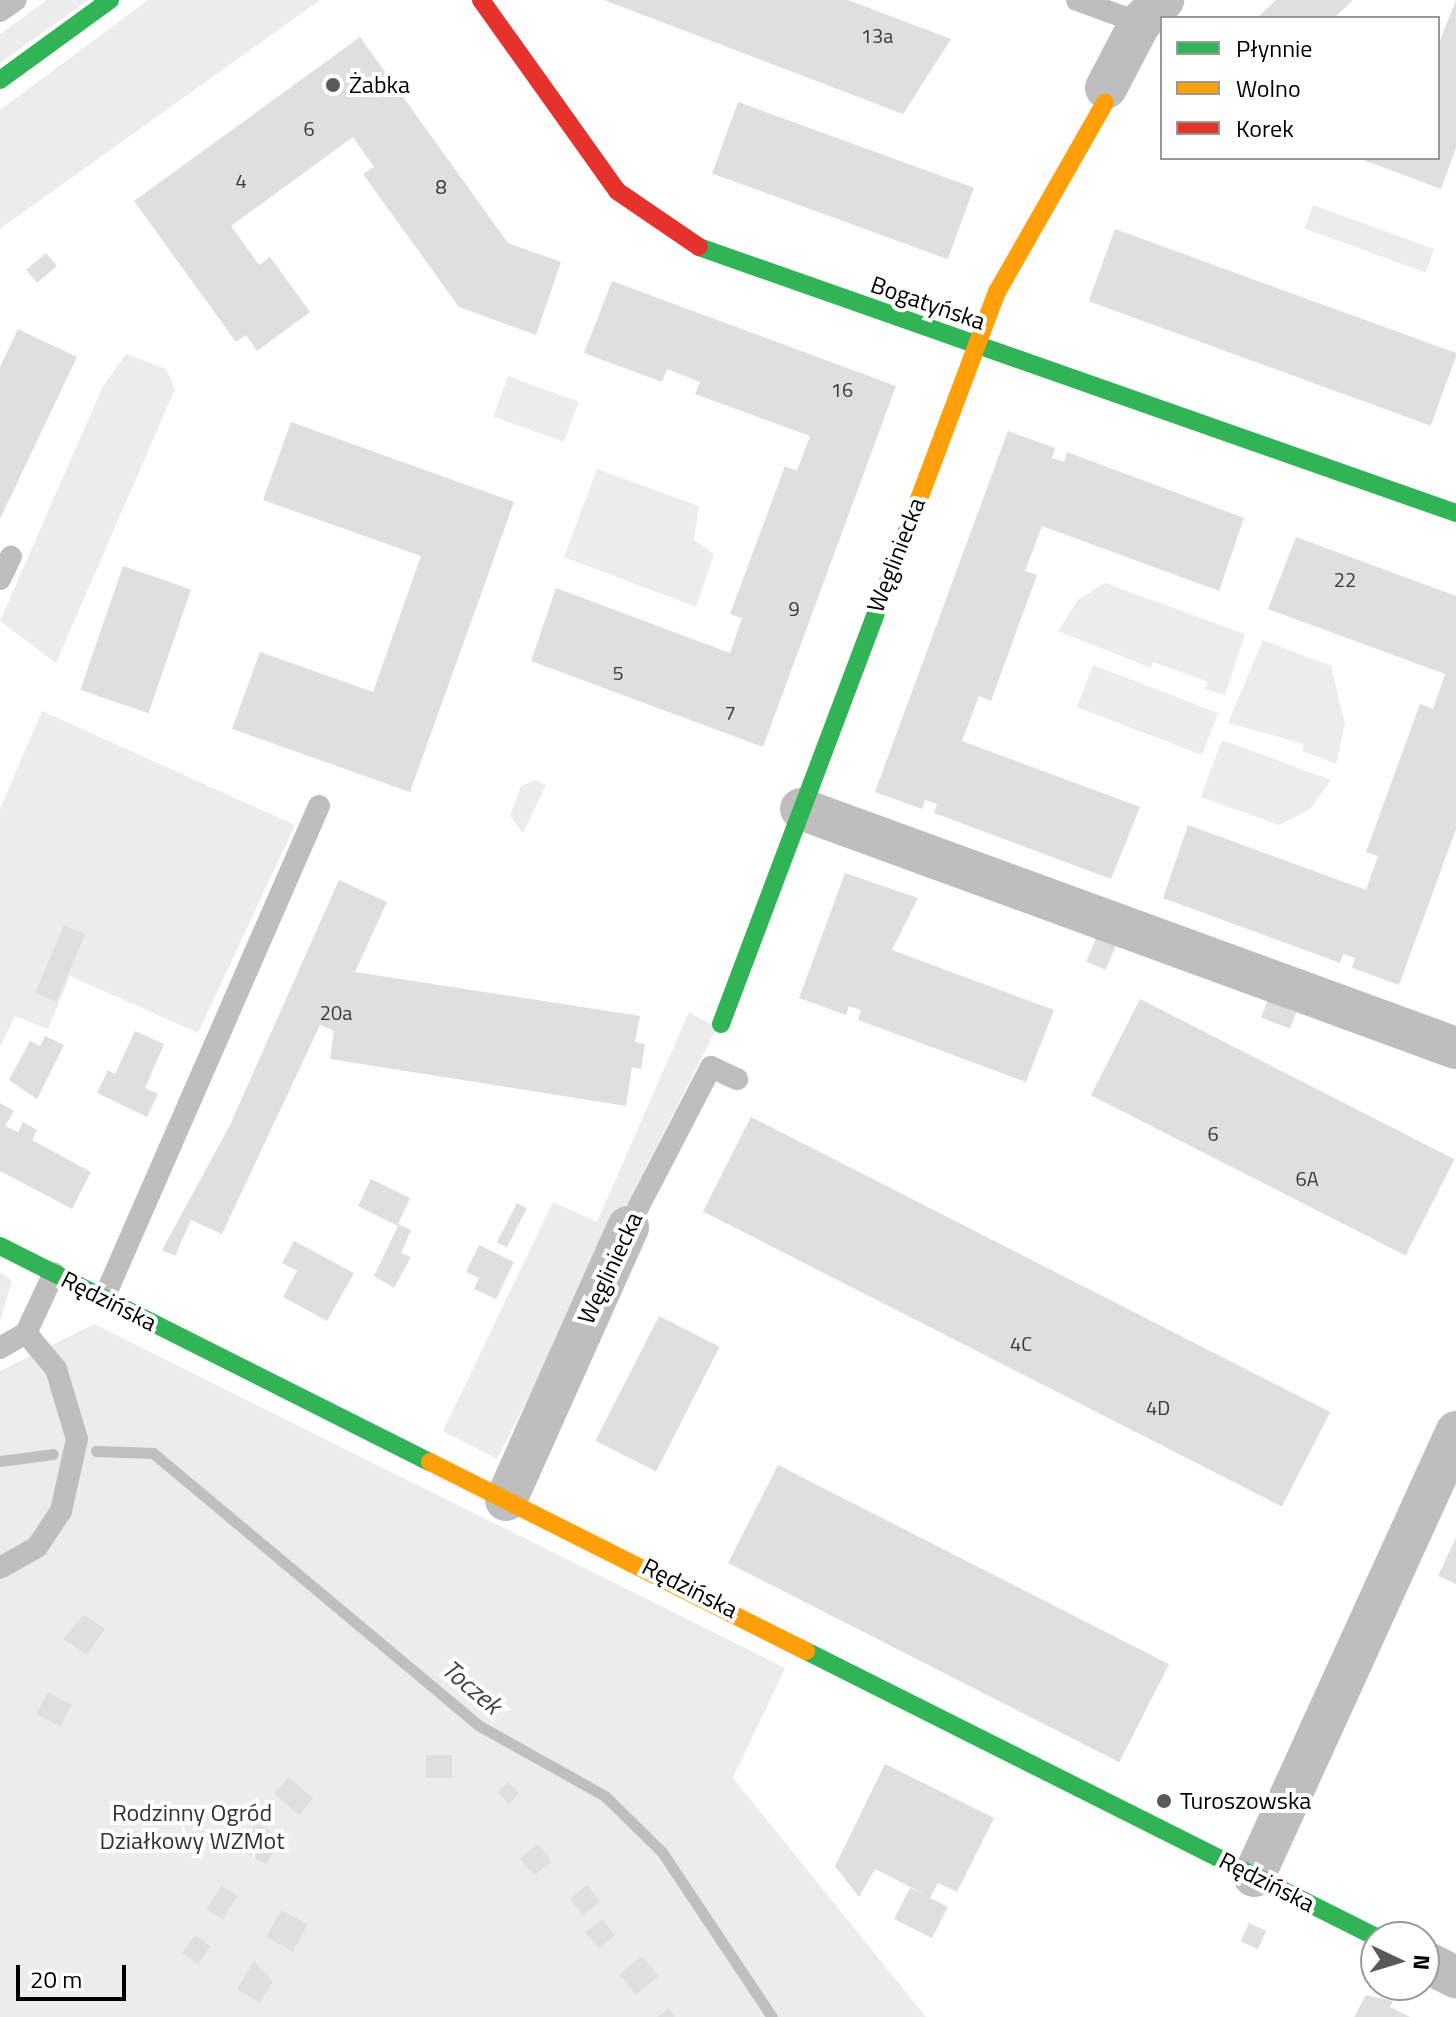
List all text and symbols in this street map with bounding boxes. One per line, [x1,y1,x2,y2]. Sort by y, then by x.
legend [1160,16,1440,160]
house number: 13a [861,23,893,47]
text: Płynnie [1236,30,1312,66]
text: Wolno [1236,70,1301,106]
place label: Żabka [349,71,410,99]
marker: Żabka [324,76,342,94]
text: Korek [1236,110,1294,146]
house number: 6 [303,116,315,140]
house number: 4 [235,168,247,192]
house number: 8 [435,174,447,198]
street label: Bogatyńska [867,270,989,336]
house number: 16 [831,377,853,401]
street label: Węgliniecka [861,494,931,616]
house number: 22 [1334,567,1356,591]
house number: 9 [788,596,800,620]
house number: 5 [612,660,624,684]
house number: 7 [724,700,736,724]
house number: 20a [320,1000,352,1024]
house number: 6 [1207,1121,1219,1145]
house number: 6A [1295,1166,1319,1190]
street label: Węgliniecka [572,1207,648,1329]
street label: Rędzińska [57,1265,161,1337]
house number: 4C [1010,1331,1032,1355]
house number: 4D [1146,1395,1170,1419]
street label: Rędzińska [638,1552,742,1624]
water label: Toczek [436,1653,508,1721]
place label: Turoszowska [1180,1787,1311,1815]
marker: Turoszowska [1155,1792,1173,1810]
park label: Rodzinny Ogród Działkowy WZMot [99,1799,285,1855]
street label: Rędzińska [1215,1846,1319,1918]
north arrow [1360,1921,1440,2001]
scale bar [20,1949,130,1999]
text: N [1404,1954,1439,1971]
text: 20 m [30,1961,82,1997]

